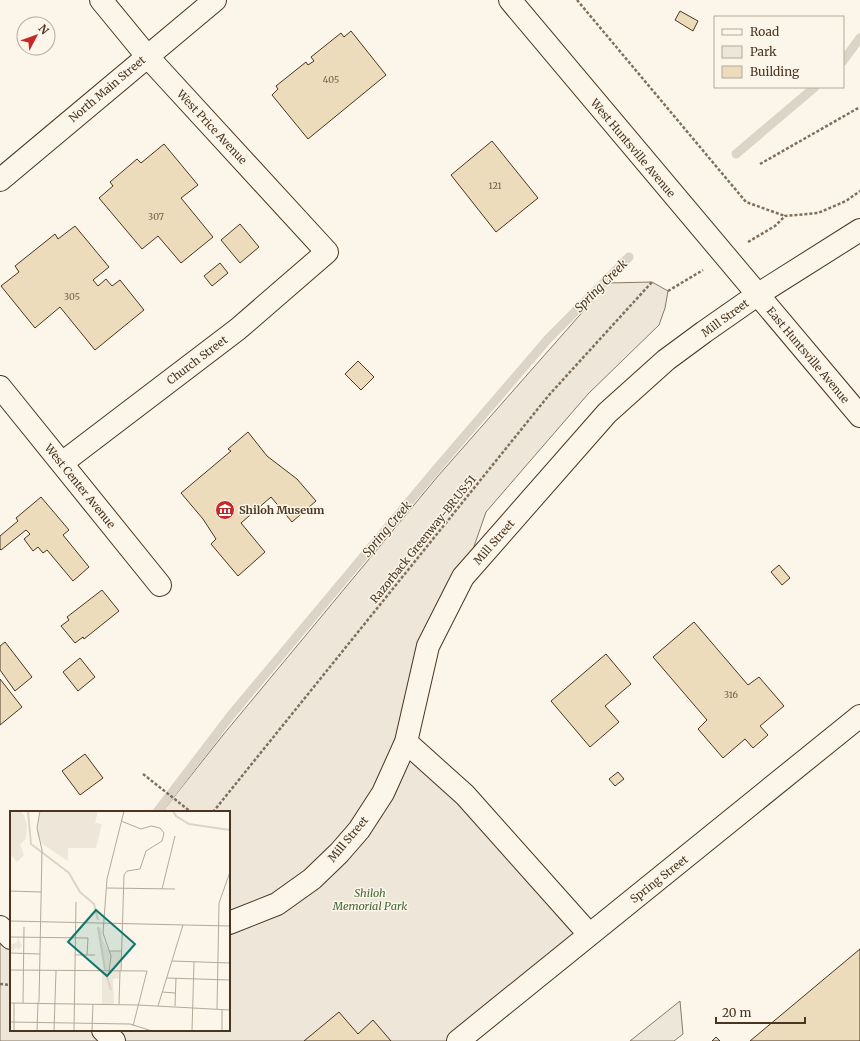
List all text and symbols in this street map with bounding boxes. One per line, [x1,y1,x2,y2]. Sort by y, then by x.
north arrow [16,16,56,56]
legend [714,16,844,88]
text: N [35,22,52,38]
text: Road [750,24,779,39]
text: Park [750,44,777,59]
street label: North Main Street [66,52,149,125]
text: Building [750,64,800,79]
house number: 405 [323,74,339,85]
street label: West Price Avenue [173,86,250,167]
street label: West Huntsville Avenue [587,95,679,200]
house number: 121 [488,180,502,191]
house number: 307 [148,211,164,222]
water label: Spring Creek [571,256,630,315]
house number: 305 [64,291,80,302]
street label: Mill Street [699,296,752,340]
street label: East Huntsville Avenue [764,304,853,406]
street label: Church Street [164,332,231,387]
street label: West Center Avenue [41,440,118,531]
street label: Razorback Greenway-BR:US:51 [367,472,479,606]
water label: Spring Creek [359,497,415,560]
museum icon: Shiloh Museum [214,499,236,521]
place label: Shiloh Museum [239,503,324,517]
street label: Mill Street [471,516,518,567]
house number: 316 [724,689,739,700]
inset map [10,811,230,1031]
street label: Mill Street [325,813,372,865]
street label: Spring Street [627,852,691,906]
park label: Shiloh Memorial Park [332,886,407,913]
scale bar [716,999,805,1025]
text: 20 m [722,1005,751,1020]

